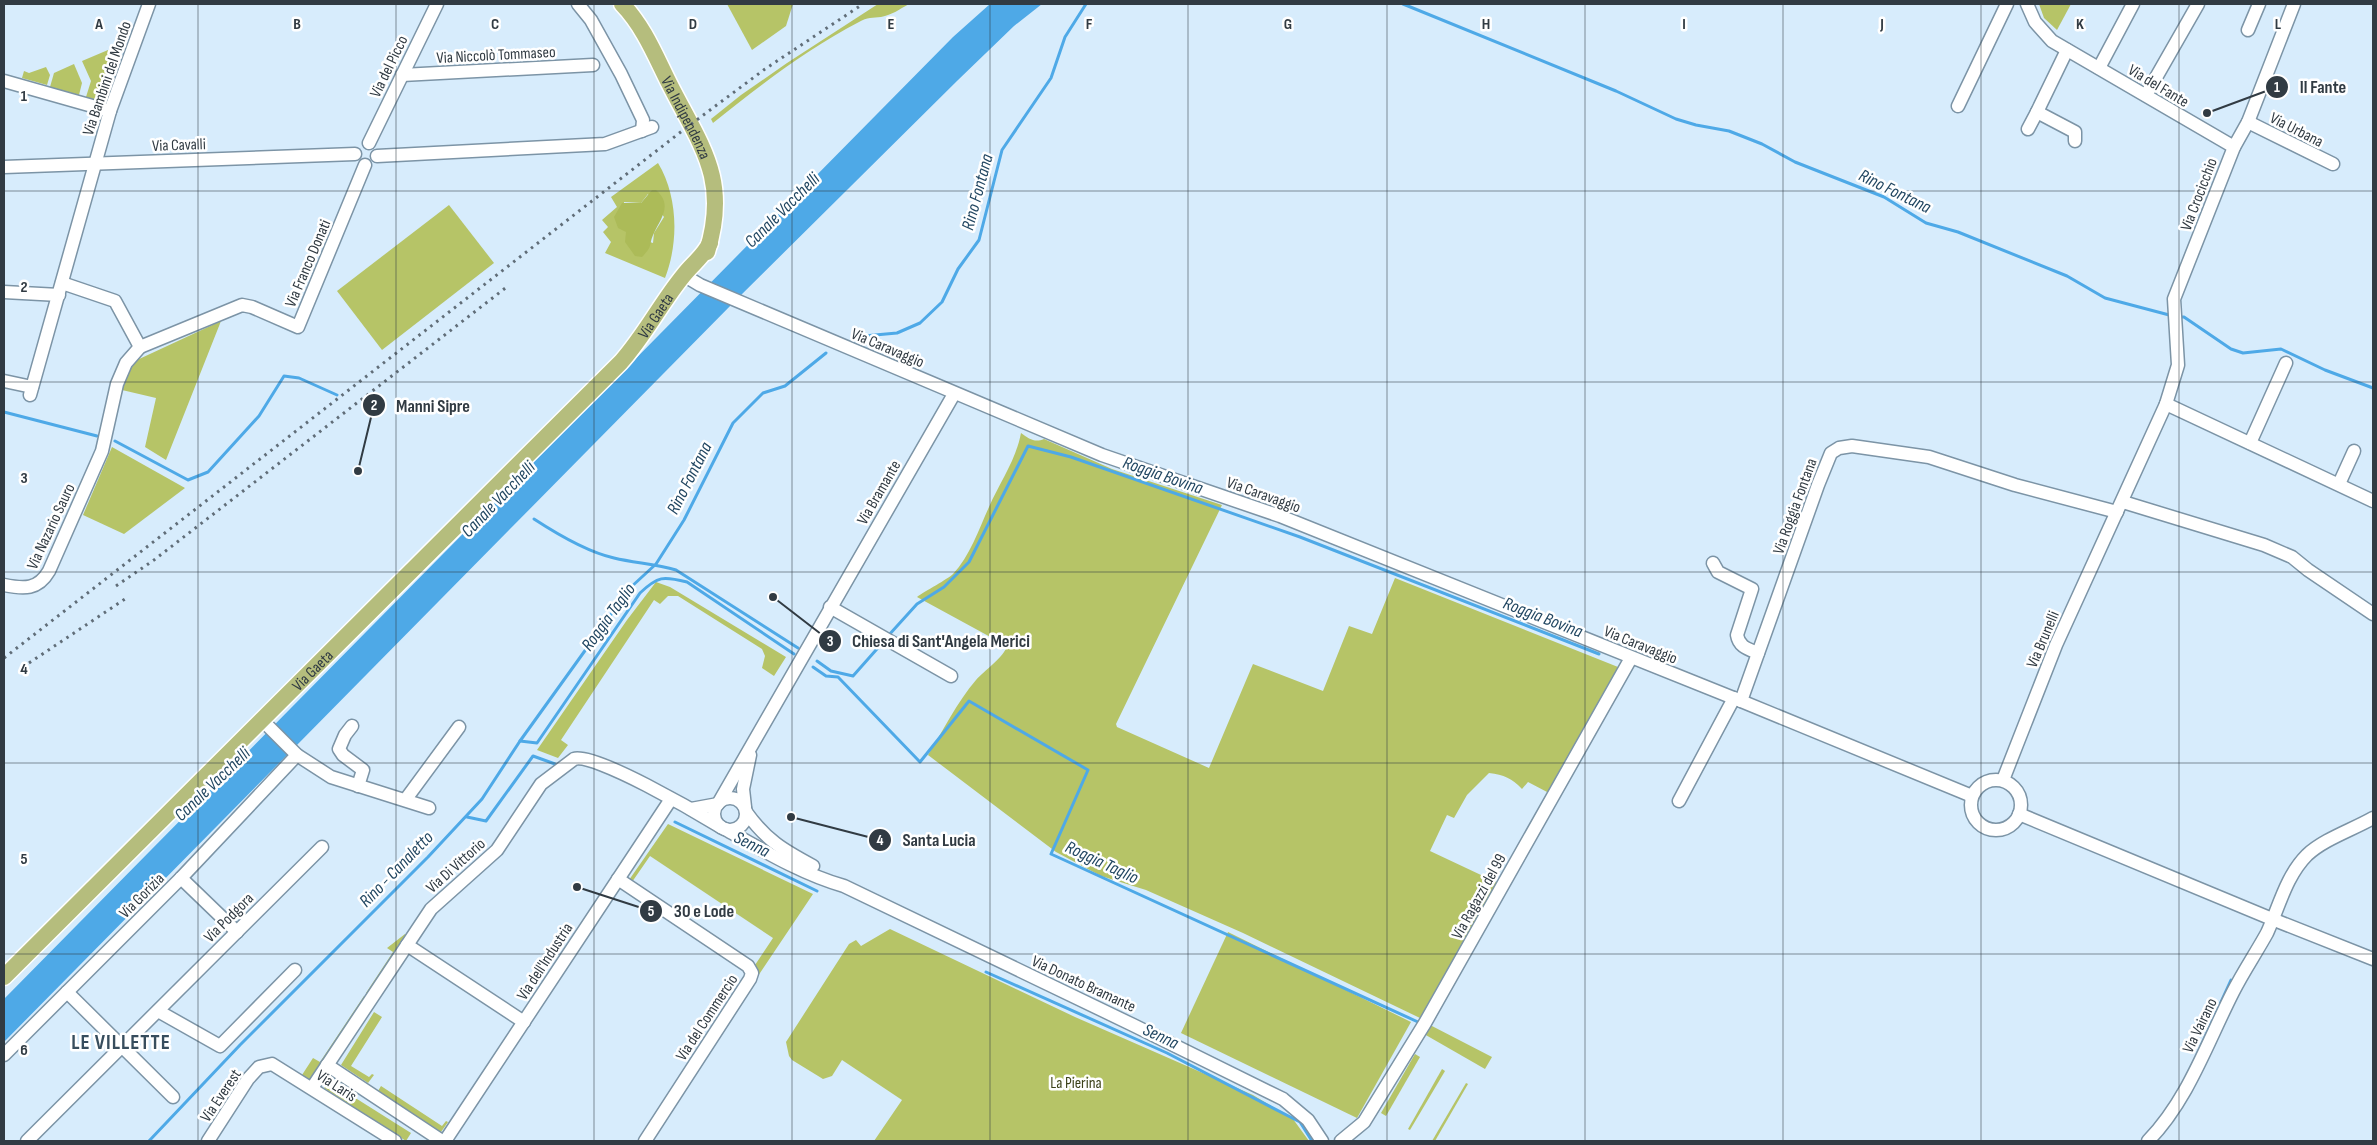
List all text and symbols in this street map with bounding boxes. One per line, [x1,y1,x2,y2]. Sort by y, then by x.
text: A [94,15,103,34]
text: B [293,15,301,34]
text: C [491,15,499,34]
text: D [689,15,697,34]
text: E [888,15,895,34]
text: F [1086,15,1093,34]
text: G [1284,15,1292,34]
text: H [1482,15,1490,34]
text: I [1682,15,1686,34]
text: J [1879,15,1884,34]
text: K [2076,15,2084,34]
text: L [2275,15,2282,34]
street label: Via Bambini del Mondo [79,19,136,138]
street label: Via del Picco [366,33,412,101]
street label: Via Niccolò Tommaseo [436,43,556,68]
street label: Via del Fante [2124,61,2192,112]
callout: Il Fante [2265,70,2356,103]
street label: Via Indipendenza [656,74,714,162]
text: Il Fante [2300,77,2346,98]
text: 1 [2274,78,2280,97]
text: 1 [21,87,28,106]
street label: Via Urbana [2267,109,2326,152]
street label: Via Cavalli [152,135,206,156]
water label: Rino Fontana [957,151,998,232]
street label: Via Crocicchio [2177,156,2222,233]
water label: Rino Fontana [1855,165,1935,218]
water label: Canale Vacchelli [741,168,825,252]
street label: Via Franco Donati [281,217,335,310]
text: 2 [20,278,28,297]
street label: Via Gaeta [635,290,678,342]
street label: Via Caravaggio [848,325,927,372]
callout: Manni Sipre [361,389,480,422]
text: 2 [371,396,377,415]
text: Manni Sipre [396,396,470,417]
water label: Rino Fontana [662,438,717,518]
water label: Roggia Bovina [1120,452,1206,499]
street label: Via Roggia Fontana [1769,456,1822,557]
water label: Canale Vacchelli [457,457,540,542]
street label: Via Bramante [853,457,905,528]
text: 3 [20,469,28,488]
street label: Via Caravaggio [1224,473,1303,518]
street label: Via Nazario Sauro [23,481,80,573]
water label: Roggia Taglio [577,579,640,655]
water label: Roggia Bovina [1500,593,1586,642]
street label: Via Brunelli [2023,608,2064,671]
street label: Via Caravaggio [1601,622,1680,669]
callout: Chiesa di Sant'Angela Merici [817,625,1040,658]
text: Chiesa di Sant'Angela Merici [852,631,1030,652]
text: 3 [827,632,834,651]
street label: Via Gaeta [289,646,338,695]
text: 4 [20,660,28,679]
water label: Canale Vacchelli [170,743,255,826]
callout: Santa Lucia [868,823,986,856]
water label: Rino - Canaletto [355,827,438,912]
water label: Senna [731,827,774,862]
text: Santa Lucia [902,830,976,851]
text: 4 [877,831,884,850]
street label: Via Di Vittorio [423,835,489,898]
water label: Roggia Taglio [1062,836,1142,889]
text: 5 [20,850,28,869]
street label: Via Ragazzi del 99 [1448,851,1510,943]
street label: Via Gorizia [116,870,169,923]
street label: Via Podgora [200,889,258,947]
callout: 30 e Lode [638,894,744,927]
text: 30 e Lode [674,901,734,922]
text: 5 [648,902,655,921]
street label: Via dell'Industria [513,920,577,1004]
street label: Via Donato Bramante [1028,952,1138,1017]
street label: Via del Commercio [672,971,742,1065]
street label: Via Vairano [2179,995,2222,1056]
water label: Senna [1140,1019,1183,1054]
district label: LE VILLETTE [71,1030,171,1055]
text: 6 [20,1041,28,1060]
street label: Via Everest [197,1066,246,1126]
street label: Via Laris [312,1066,360,1106]
park label: La Pierina [1050,1074,1102,1093]

